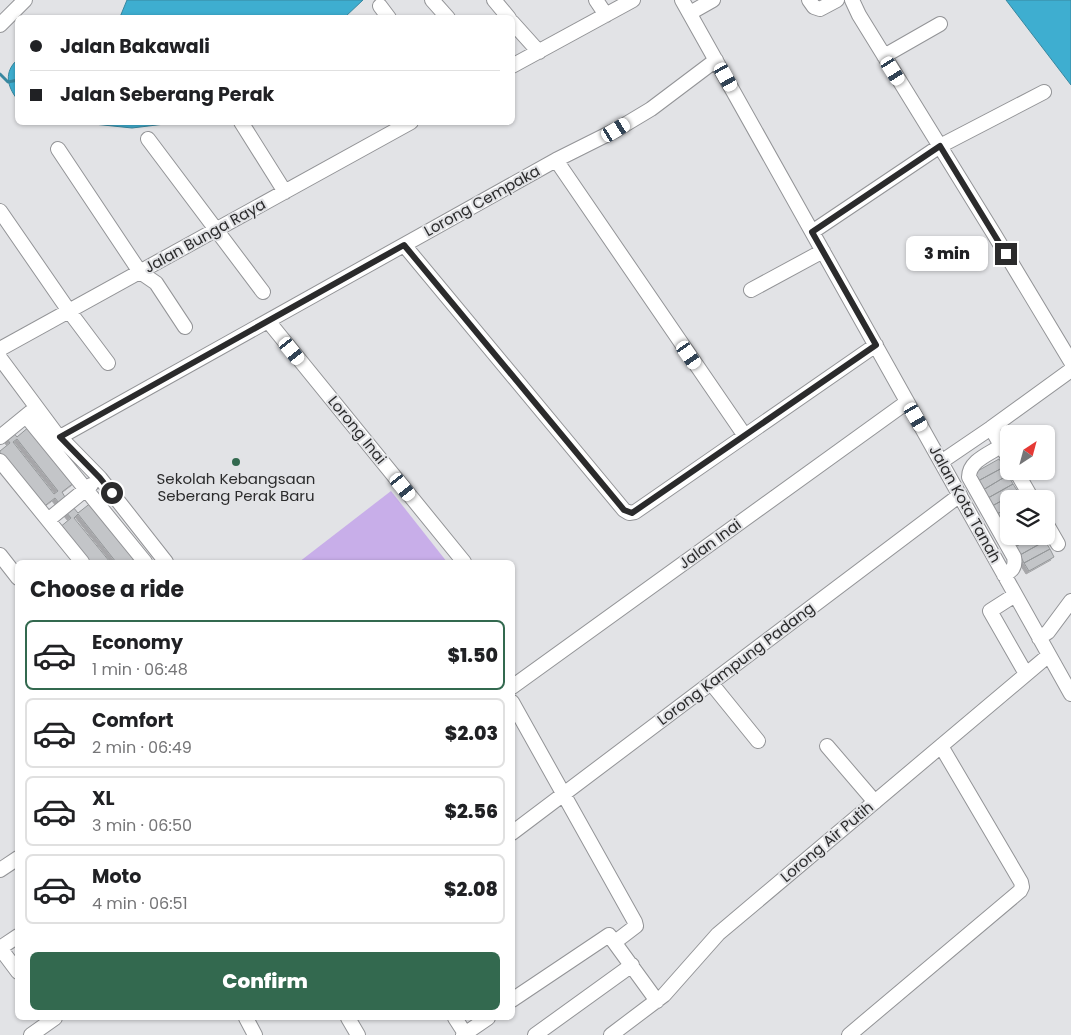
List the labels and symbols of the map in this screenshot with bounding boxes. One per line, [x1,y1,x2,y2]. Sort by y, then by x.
car [878,54,907,88]
car [712,60,739,94]
car [599,116,632,144]
street label: Lorong Cempaka [420,160,543,241]
street label: Jalan Bunga Raya [140,193,269,278]
callout: 3 min [906,236,988,272]
route end [995,243,1017,265]
car [276,335,307,367]
car [674,338,703,372]
street label: Lorong Inai [323,391,391,468]
car [902,400,929,434]
north arrow [1000,425,1055,480]
street label: Jalan Kota Tanah [924,441,1006,566]
marker: Sekolah Kebangsaan Seberang Perak Baru [230,456,242,468]
place label: Sekolah Kebangsaan Seberang Perak Baru [157,468,315,506]
car [387,471,418,503]
route start [101,482,123,504]
street label: Jalan Inai [674,514,745,573]
street label: Lorong Kampung Padang [653,597,819,730]
street label: Lorong Air Putih [776,796,878,887]

